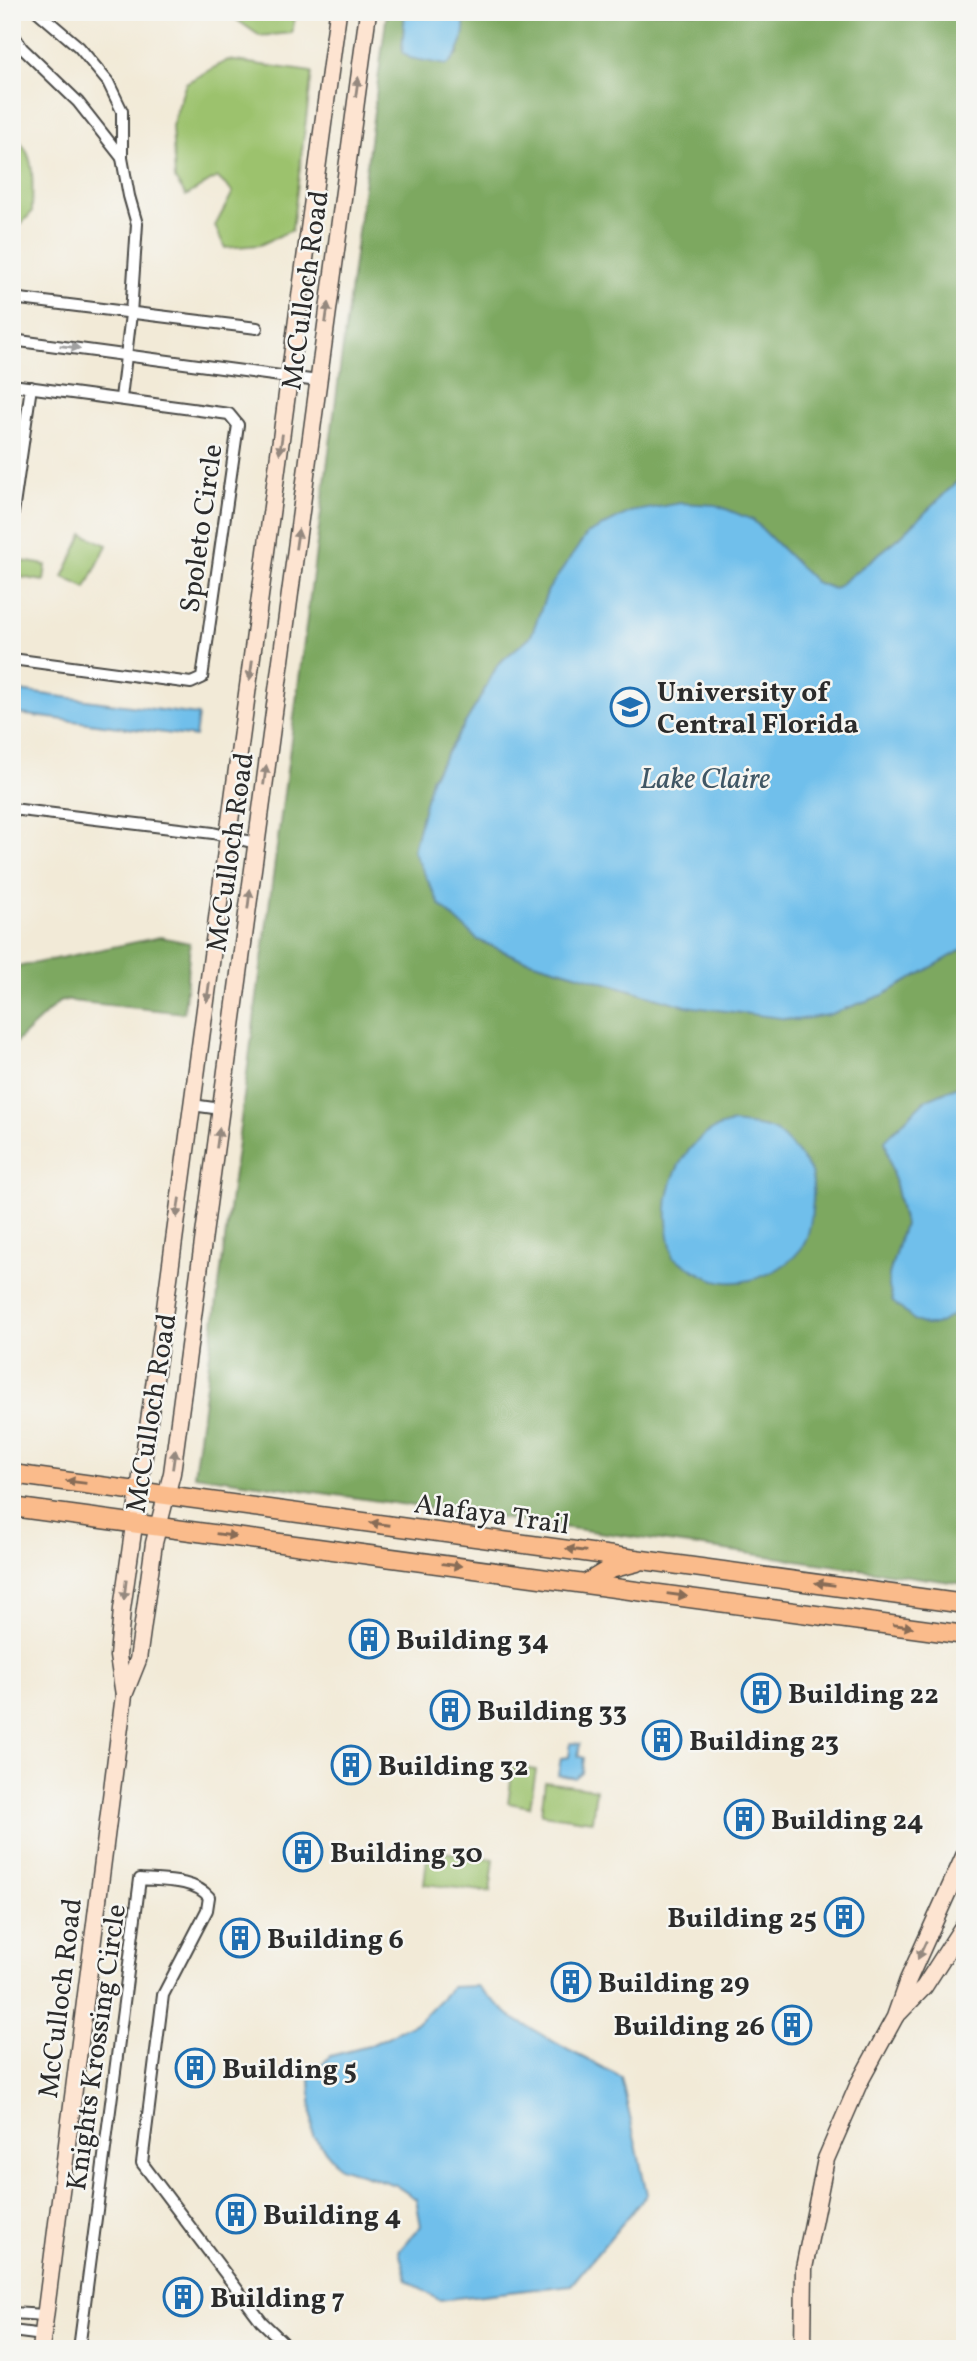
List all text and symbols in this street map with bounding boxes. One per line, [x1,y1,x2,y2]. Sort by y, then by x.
one-way arrow [352,76,363,98]
street label: McCulloch Road [273,188,340,393]
one-way arrow [322,302,333,324]
one-way arrow [59,342,81,353]
one-way arrow [275,433,286,455]
street label: Spoleto Circle [171,442,234,615]
one-way arrow [292,528,303,550]
one-way arrow [245,659,256,681]
place label: University of Central Florida [657,674,859,745]
school or university icon: University of Central Florida [609,686,651,728]
street label: McCulloch Road [198,750,265,955]
water label: Lake Claire [640,759,770,801]
one-way arrow [260,764,271,786]
one-way arrow [244,888,255,910]
one-way arrow [202,981,213,1003]
one-way arrow [212,1126,223,1148]
one-way arrow [173,1197,184,1219]
street label: McCulloch Road [117,1311,187,1516]
one-way arrow [168,1448,179,1470]
one-way arrow [65,1477,87,1488]
street label: Alafaya Trail [412,1485,572,1546]
one-way arrow [369,1518,391,1529]
one-way arrow [215,1529,237,1540]
one-way arrow [565,1545,587,1556]
one-way arrow [441,1560,463,1571]
one-way arrow [813,1578,835,1589]
one-way arrow [119,1579,130,1601]
one-way arrow [666,1590,688,1601]
building icon: Building 34 [348,1618,390,1660]
one-way arrow [892,1621,914,1632]
place label: Building 34 [396,1622,549,1661]
building icon: Building 22 [740,1672,782,1714]
place label: Building 22 [788,1676,939,1715]
building icon: Building 33 [429,1689,471,1731]
place label: Building 33 [477,1693,627,1732]
building icon: Building 23 [641,1719,683,1761]
place label: Building 23 [689,1723,839,1762]
building icon: Building 32 [330,1744,372,1786]
place label: Building 32 [378,1748,528,1787]
building icon: Building 24 [723,1798,765,1840]
place label: Building 24 [771,1802,924,1841]
building icon: Building 30 [282,1831,324,1873]
place label: Building 30 [330,1835,483,1874]
street label: McCulloch Road [30,1896,93,2100]
building icon: Building 25 [823,1896,865,1938]
place label: Building 25 [667,1900,817,1939]
street label: Knights Krossing Circle [58,1902,137,2193]
building icon: Building 6 [219,1917,261,1959]
place label: Building 6 [267,1921,404,1960]
one-way arrow [916,1940,927,1961]
building icon: Building 29 [550,1961,592,2003]
place label: Building 29 [598,1965,750,2004]
building icon: Building 26 [771,2004,813,2046]
place label: Building 26 [613,2008,765,2047]
building icon: Building 5 [174,2047,216,2089]
place label: Building 5 [222,2051,357,2090]
building icon: Building 4 [215,2193,257,2235]
place label: Building 4 [263,2197,402,2236]
building icon: Building 7 [162,2276,204,2318]
place label: Building 7 [210,2280,345,2319]

